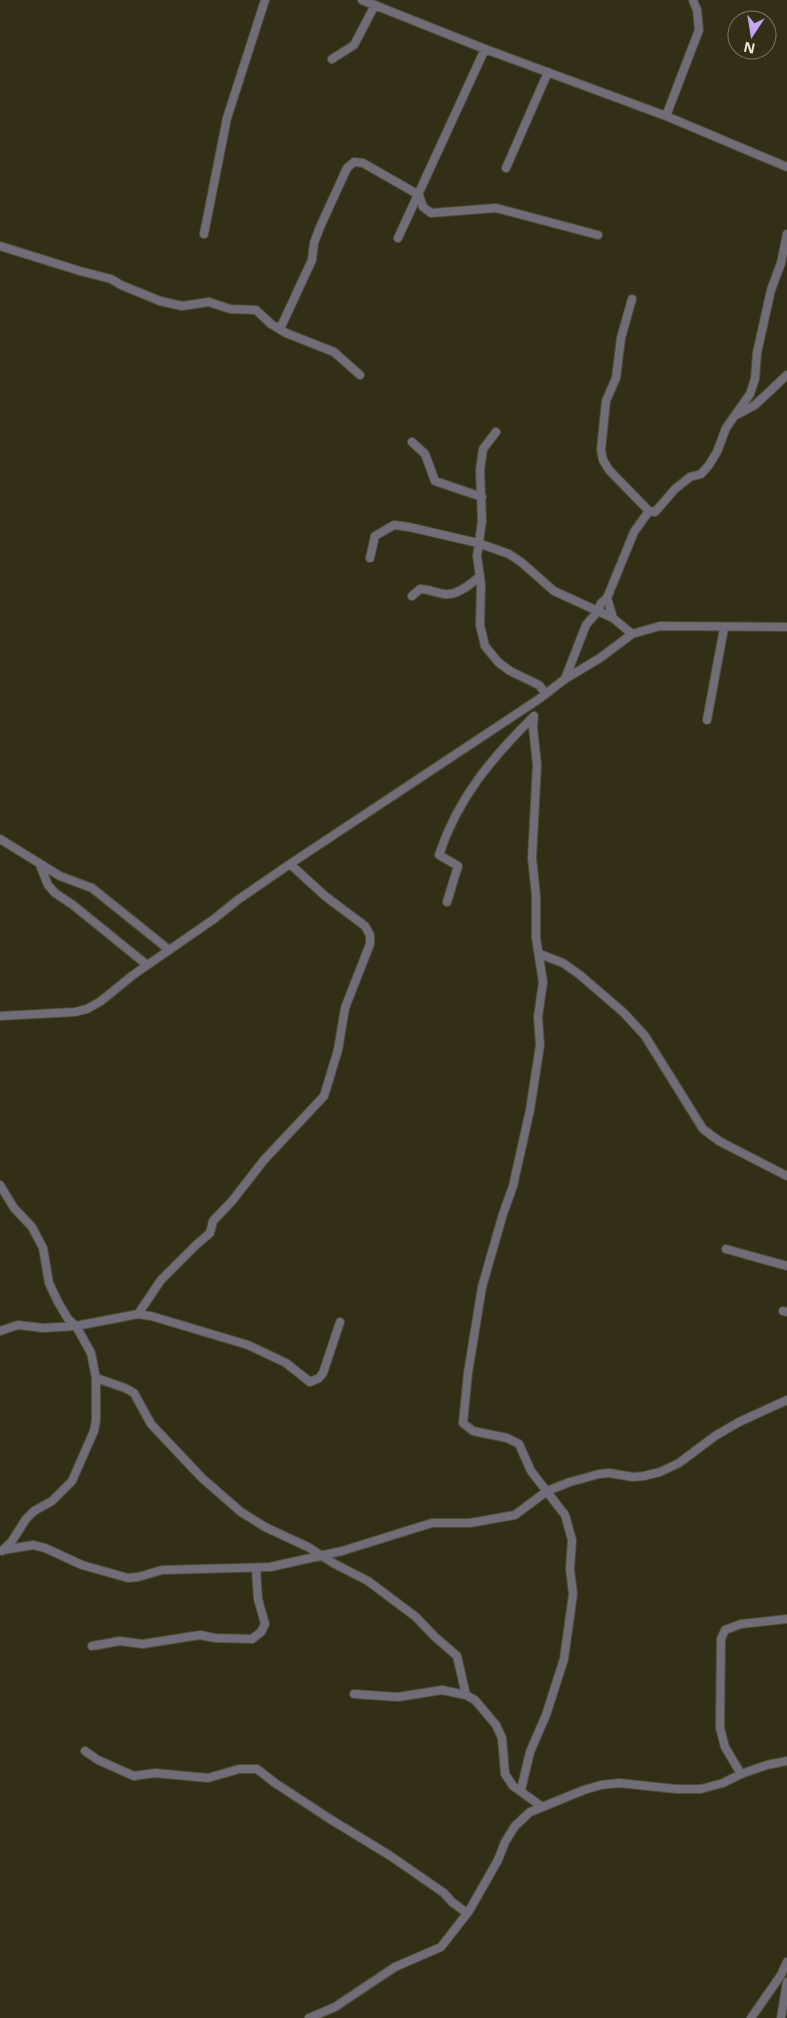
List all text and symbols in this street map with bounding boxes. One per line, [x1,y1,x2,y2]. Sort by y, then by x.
north arrow [727,10,777,60]
text: N [742,38,757,59]

